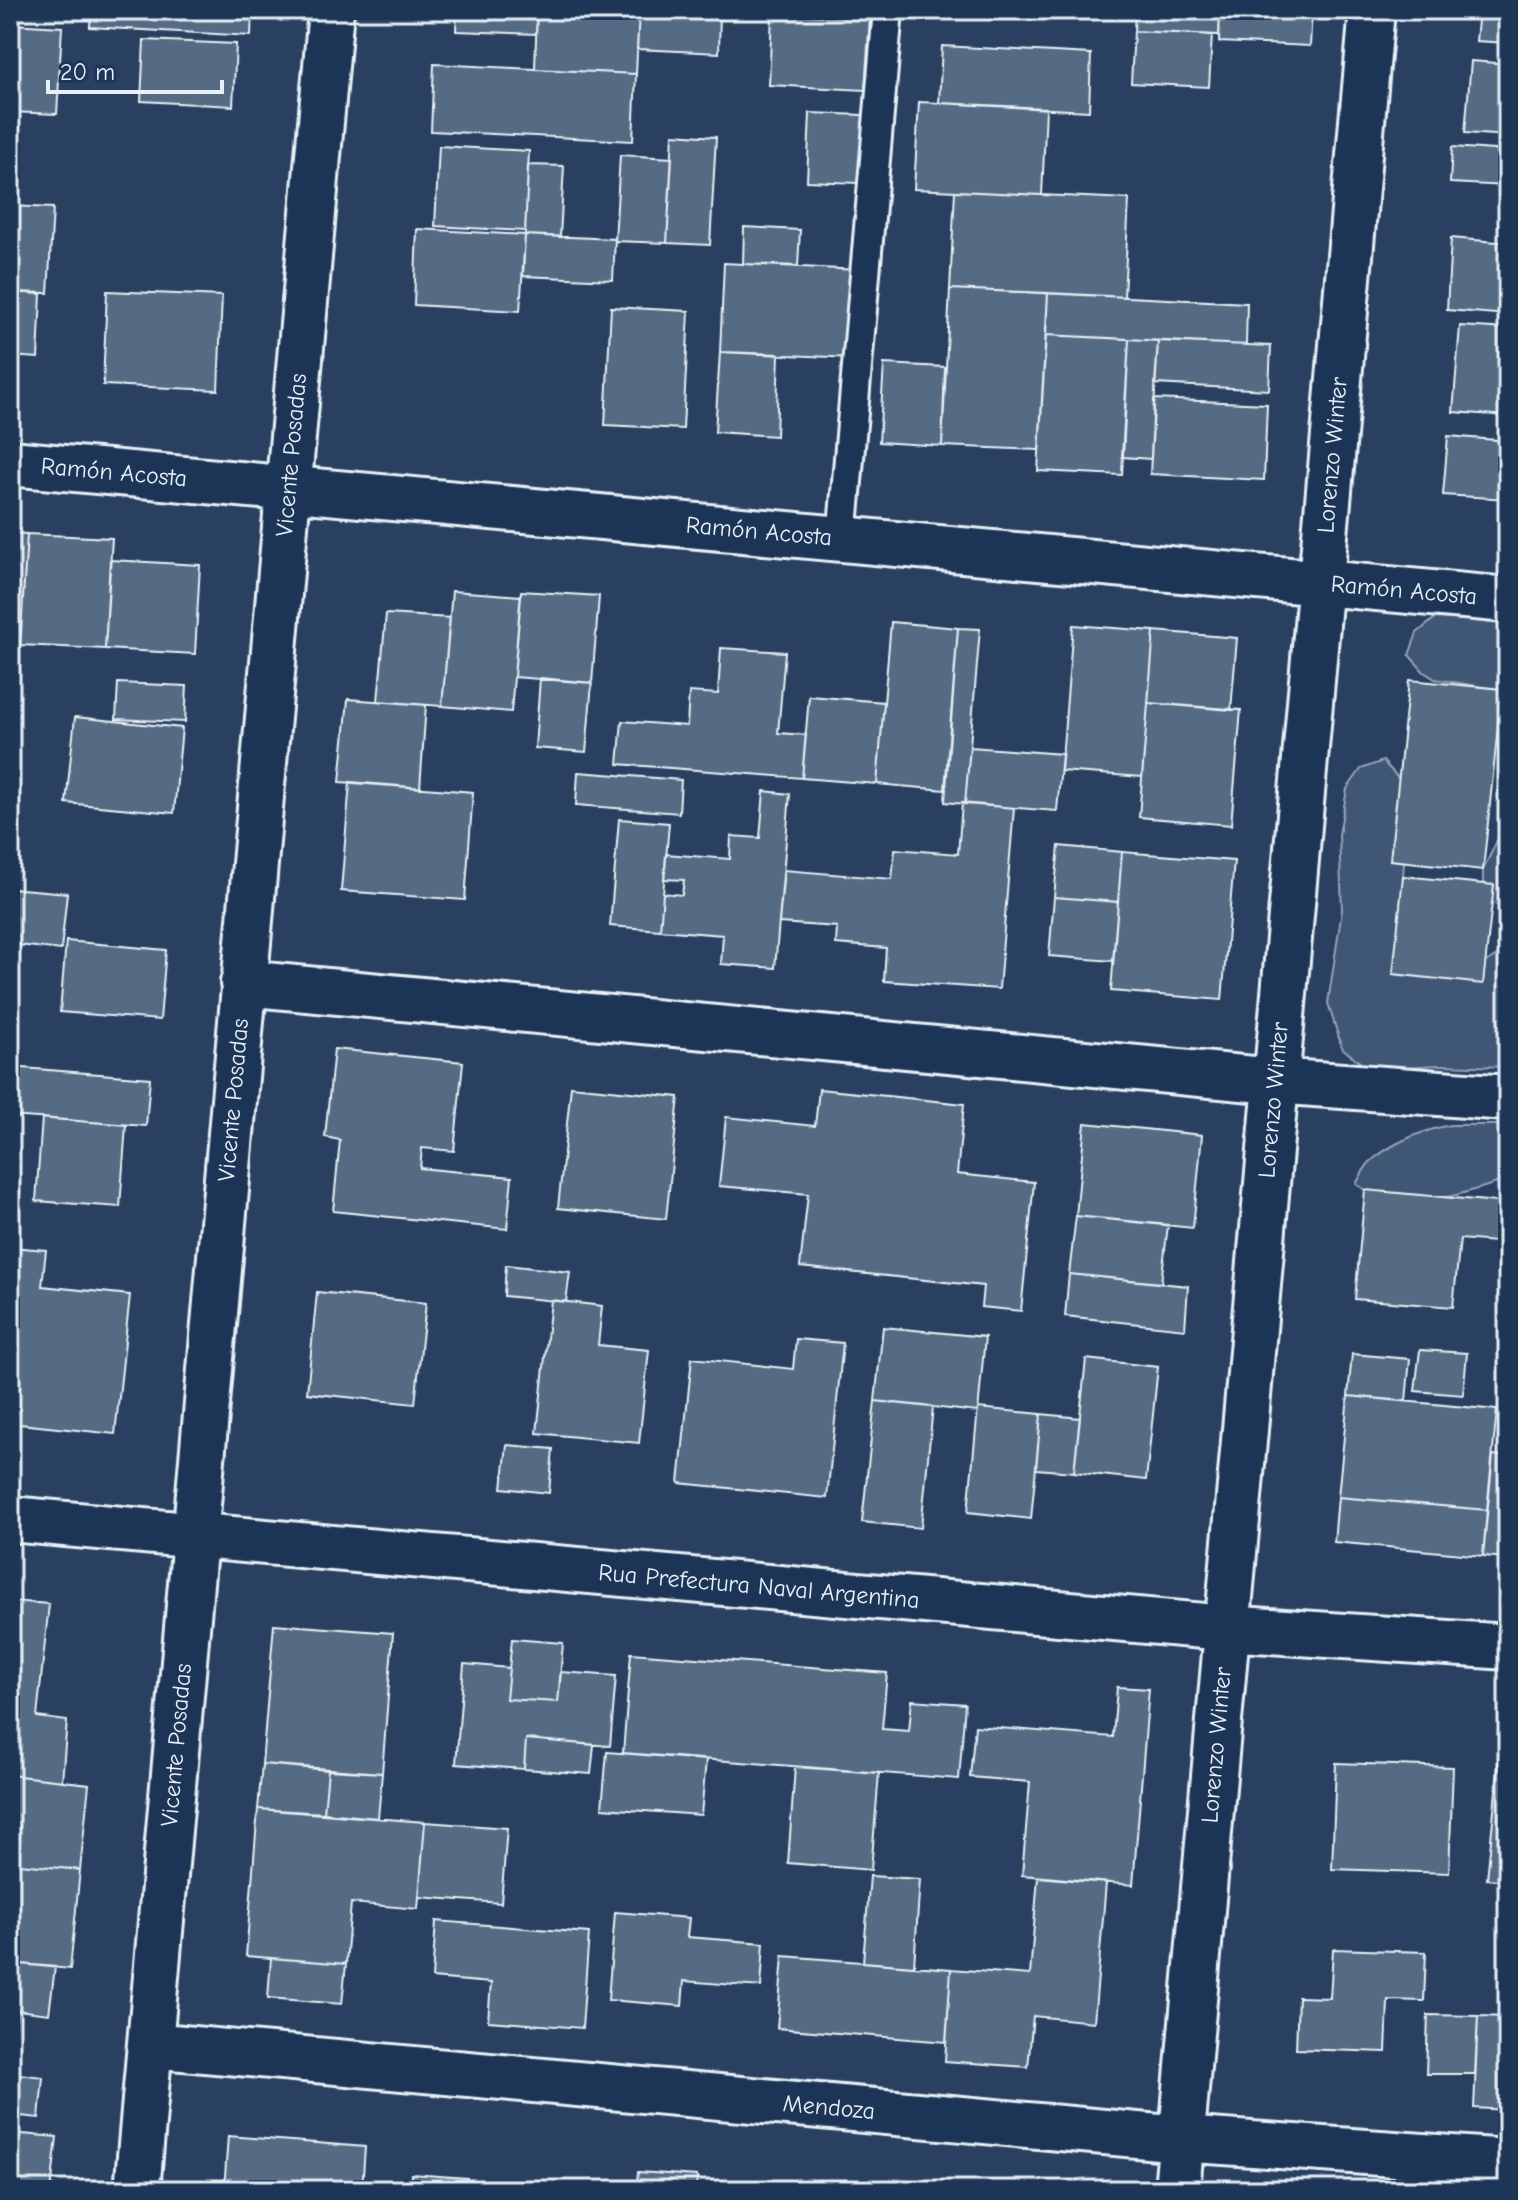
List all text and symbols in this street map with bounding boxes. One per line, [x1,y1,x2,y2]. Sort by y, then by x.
scale bar [48,44,222,94]
text: 20 m [60,58,115,86]
street label: Vicente Posadas [270,372,312,538]
street label: Lorenzo Winter [1311,375,1353,534]
street label: Ramón Acosta [40,452,188,492]
street label: Ramón Acosta [685,511,833,551]
street label: Ramón Acosta [1330,570,1478,610]
street label: Vicente Posadas [212,1017,254,1183]
street label: Lorenzo Winter [1252,1020,1294,1179]
street label: Rua Prefectura Naval Argentina [597,1558,921,1614]
street label: Vicente Posadas [155,1662,197,1828]
street label: Lorenzo Winter [1195,1665,1237,1824]
street label: Mendoza [782,2089,876,2125]

